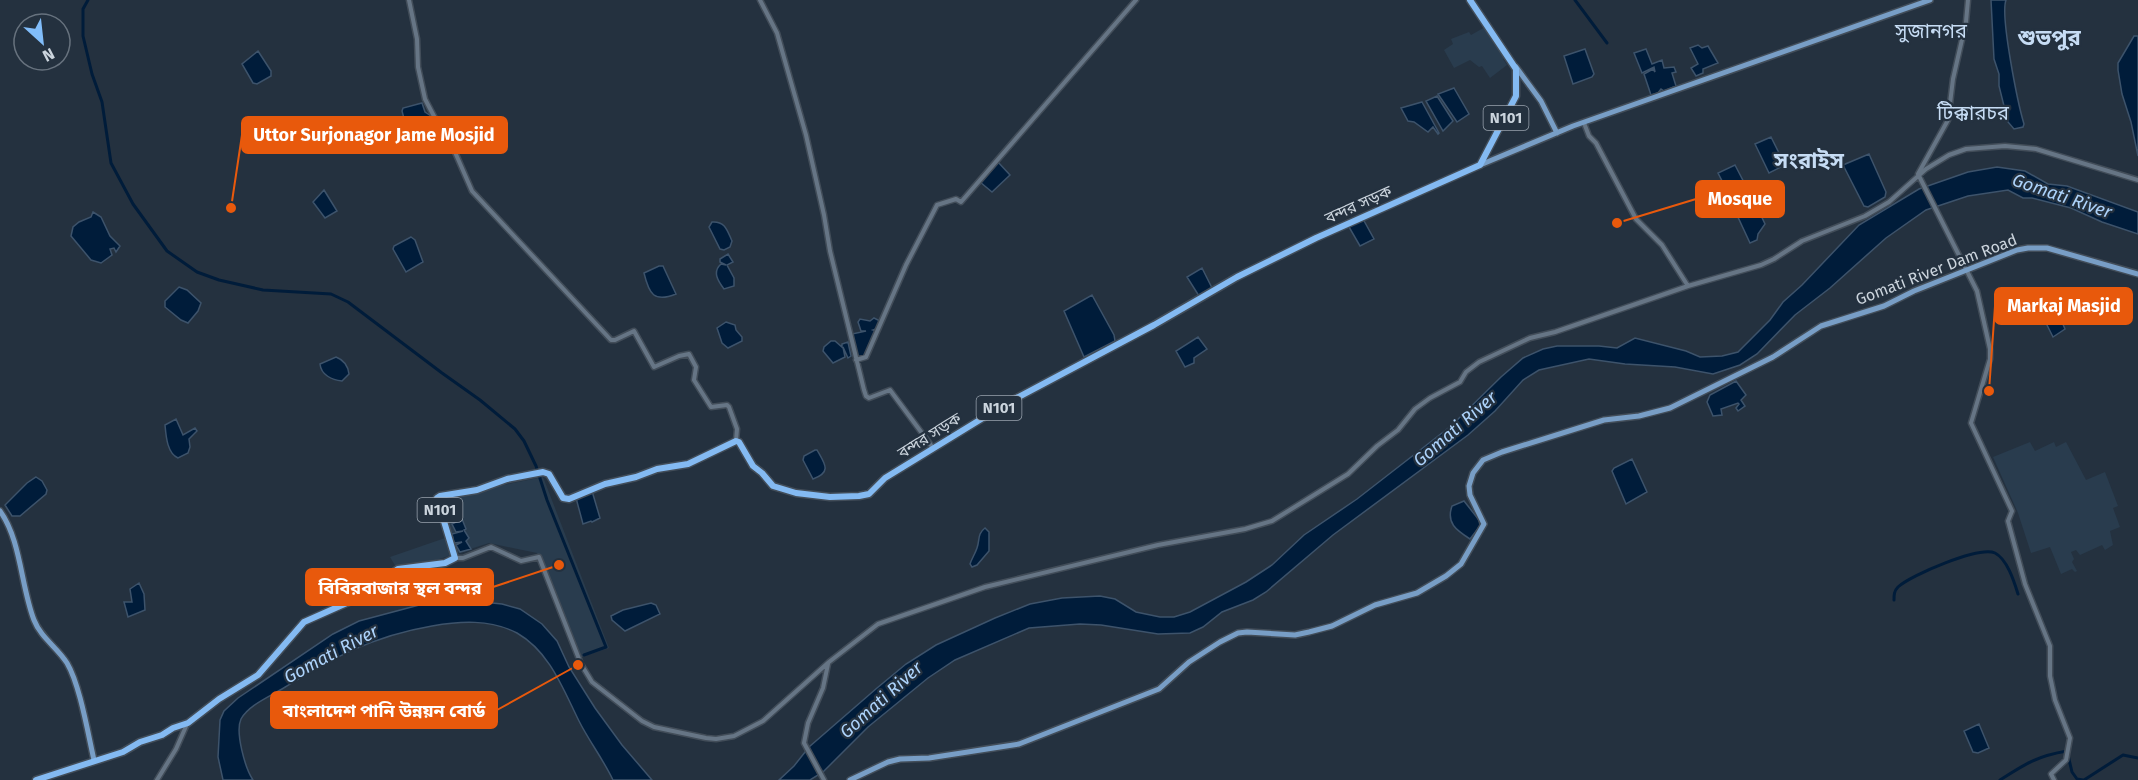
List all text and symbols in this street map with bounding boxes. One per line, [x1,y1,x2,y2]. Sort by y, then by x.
north arrow [12,12,72,72]
district label: সুজানগর [1894,19,1968,43]
district label: শুভপুর [2017,24,2081,51]
text: N [40,44,58,66]
district label: টিক্কারচর [1936,101,2010,125]
road number: N101 [1484,106,1528,130]
callout: Uttor Surjonagor Jame Mosjid [242,117,507,153]
text: Uttor Surjonagor Jame Mosjid [253,124,495,146]
district label: সংরাইস [1773,147,1845,174]
water label: Gomati River [2009,169,2116,224]
street label: বন্দর সড়ক [1321,181,1396,228]
callout: Mosque [1696,181,1784,217]
text: Mosque [1708,188,1772,210]
street label: Gomati River Dam Road [1853,230,2020,309]
callout: Markaj Masjid [1995,288,2132,324]
text: Markaj Masjid [2007,295,2121,317]
water label: Gomati River [1409,386,1502,471]
road number: N101 [976,396,1022,420]
street label: বন্দর সড়ক [893,408,965,463]
road number: N101 [418,498,462,522]
callout: বিবিরবাজার স্থল বন্দর [306,569,493,605]
text: বিবিরবাজার স্থল বন্দর [317,577,483,599]
water label: Gomati River [280,619,383,688]
water label: Gomati River [835,656,928,743]
callout: বাংলাদেশ পানি উন্নয়ন বোর্ড [271,692,497,728]
text: বাংলাদেশ পানি উন্নয়ন বোর্ড [282,700,486,722]

